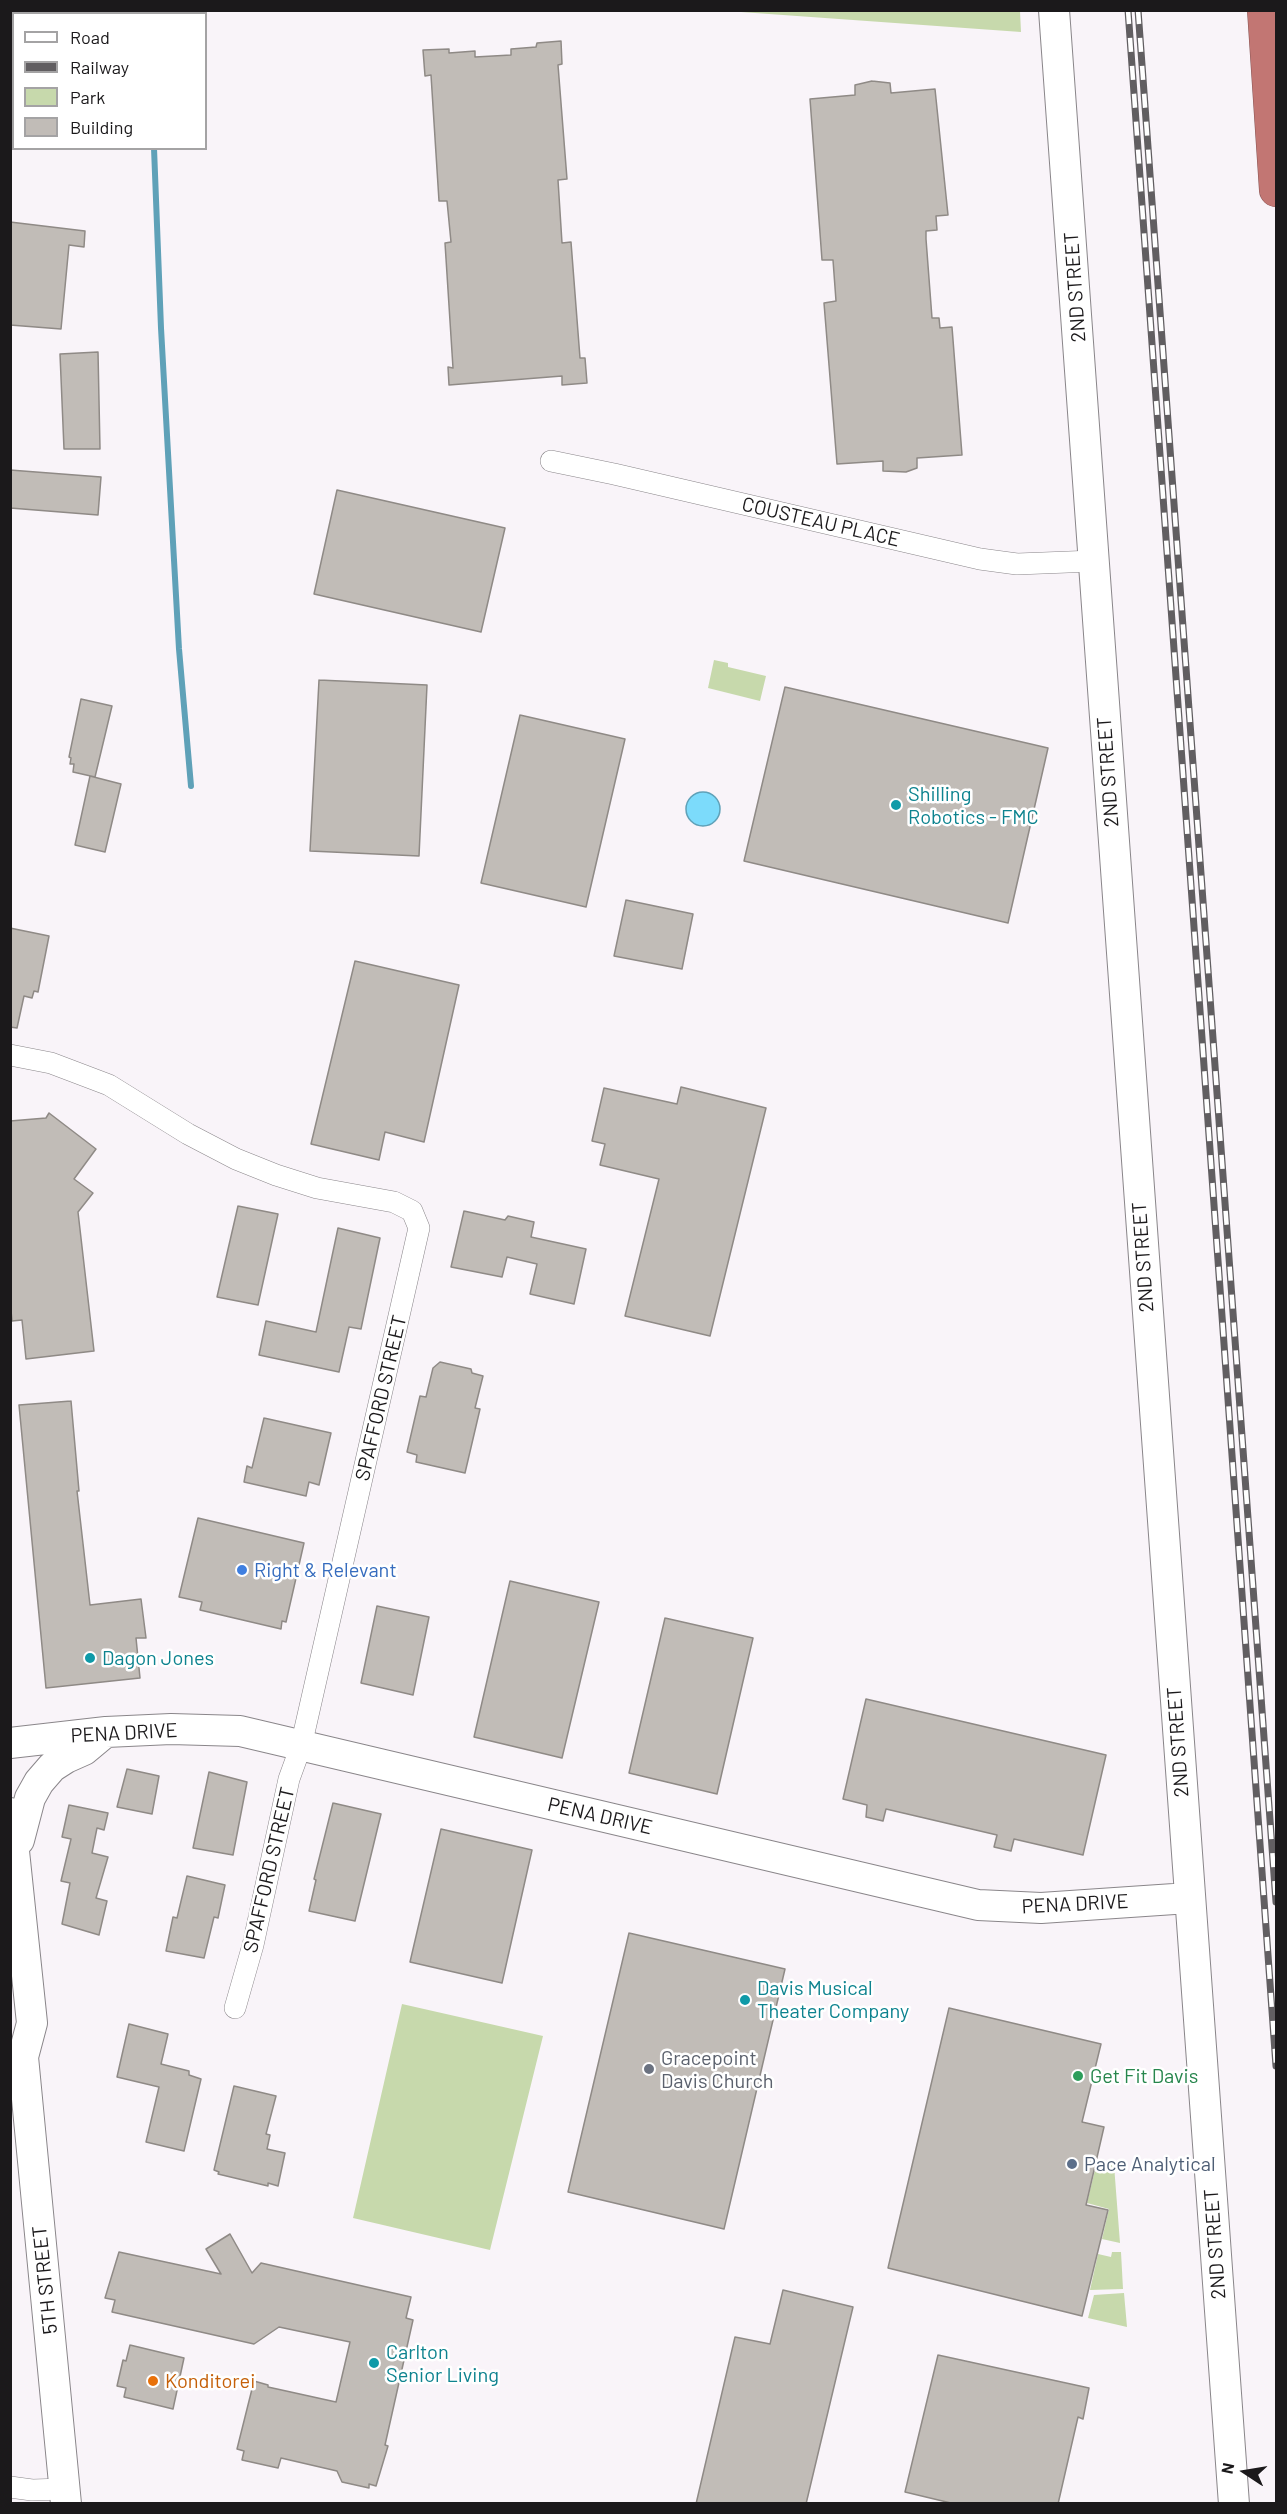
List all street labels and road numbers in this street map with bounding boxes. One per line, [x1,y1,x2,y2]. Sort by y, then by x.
street label: 2ND STREET [1059,231,1091,343]
street label: COUSTEAU PLACE [740,492,902,552]
street label: 2ND STREET [1092,716,1124,828]
street label: 2ND STREET [1127,1201,1159,1313]
street label: SPAFFORD STREET [350,1313,412,1483]
street label: 2ND STREET [1162,1686,1194,1798]
street label: PENA DRIVE [70,1718,178,1748]
street label: SPAFFORD STREET [238,1785,300,1955]
street label: PENA DRIVE [545,1792,655,1840]
street label: PENA DRIVE [1021,1889,1129,1919]
street label: 2ND STREET [1199,2188,1231,2300]
street label: 5TH STREET [27,2224,63,2336]

